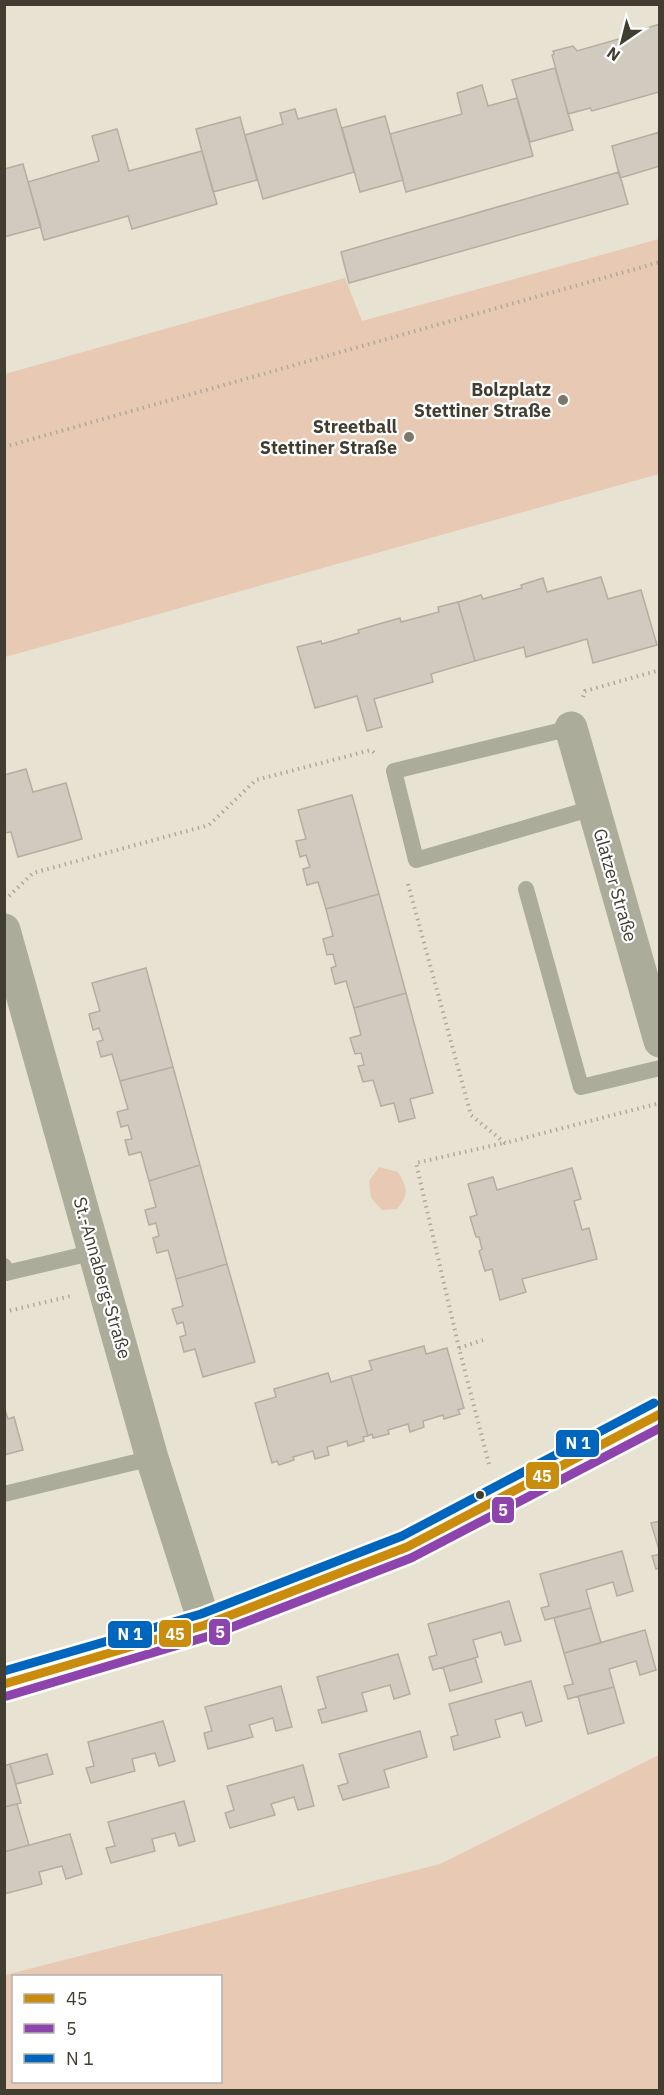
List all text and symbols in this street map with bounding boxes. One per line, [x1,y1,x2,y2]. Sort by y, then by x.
north arrow [592,12,652,72]
text: N [603,43,624,66]
place label: Bolzplatz Stettiner Straße [414,378,551,422]
marker: Bolzplatz Stettiner Straße [556,393,570,407]
place label: Streetball Stettiner Straße [260,415,398,459]
marker: Streetball Stettiner Straße [402,430,416,444]
street label: Glatzer Straße [588,826,643,944]
street label: St.-Annaberg-Straße [68,1194,137,1362]
line badge: N 1 [555,1429,600,1458]
text: N 1 [566,1433,591,1453]
line badge: 45 [525,1461,560,1490]
text: 45 [532,1466,552,1486]
unlabelled marker [474,1489,486,1501]
line badge: 5 [491,1496,515,1524]
text: 5 [498,1500,508,1520]
line badge: 5 [208,1618,231,1646]
line badge: 45 [158,1619,192,1648]
line badge: N 1 [107,1620,153,1649]
text: 5 [215,1622,225,1642]
text: N 1 [118,1624,143,1644]
text: 45 [165,1624,185,1644]
legend [12,1975,222,2083]
text: 45 [66,1987,88,2010]
text: 5 [66,2017,77,2040]
text: N 1 [66,2047,94,2070]

